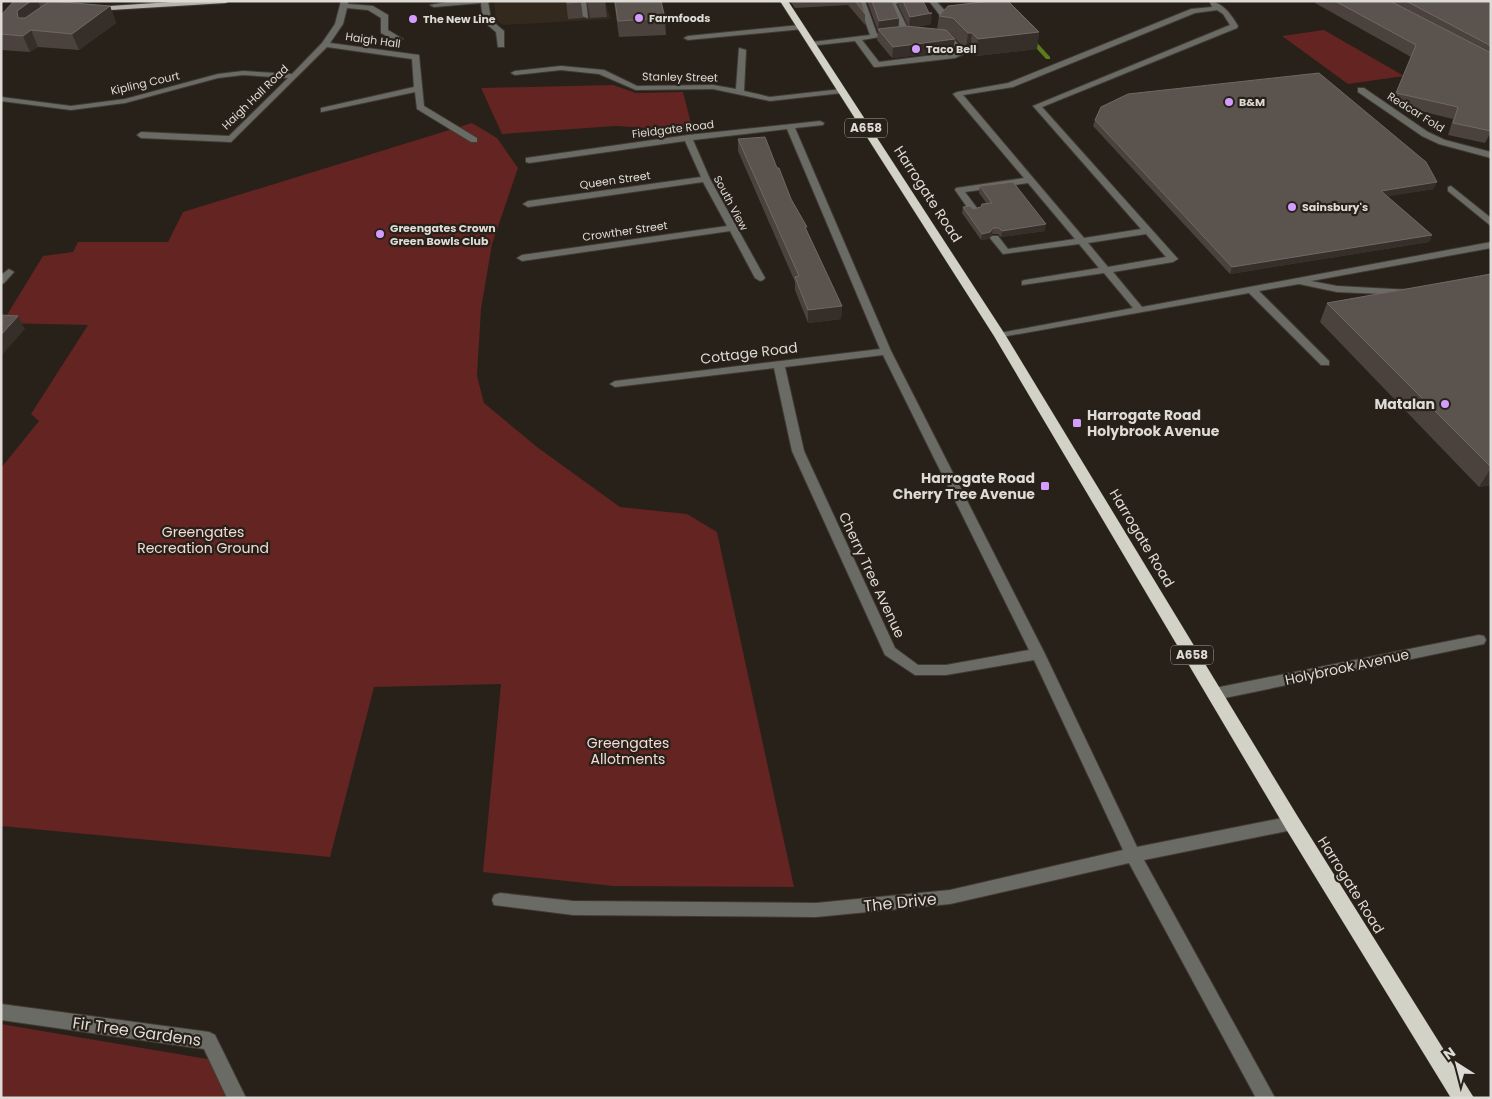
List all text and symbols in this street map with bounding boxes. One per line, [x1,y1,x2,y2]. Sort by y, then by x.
place label: Farmfoods [649,10,710,26]
place label: The New Line [423,11,496,27]
marker: Farmfoods [633,12,645,24]
marker: The New Line [407,13,419,25]
street label: Haigh Hall [344,28,402,52]
place label: Taco Bell [926,41,976,57]
marker: Taco Bell [910,43,922,55]
street label: Haigh Hall Road [218,61,292,133]
street label: Kipling Court [109,67,181,99]
street label: Stanley Street [642,68,718,86]
street label: Redcar Fold [1384,88,1448,136]
place label: B&M [1239,94,1265,110]
marker: B&M [1223,96,1235,108]
street label: Fieldgate Road [631,116,715,142]
road number: A658 [845,119,887,138]
street label: Harrogate Road [889,142,967,246]
street label: Queen Street [578,167,652,193]
street label: South View [710,173,752,233]
place label: Sainsbury's [1302,199,1368,215]
marker: Sainsbury's [1286,201,1298,213]
street label: Crowther Street [581,217,669,245]
place label: Greengates Crown Green Bowls Club [390,220,496,249]
marker: Greengates Crown Green Bowls Club [374,228,386,240]
street label: Cottage Road [699,337,799,369]
place label: Matalan [1374,394,1435,414]
marker: Matalan [1439,398,1451,410]
place label: Harrogate Road Holybrook Avenue [1087,405,1220,441]
marker: Harrogate Road Holybrook Avenue [1071,417,1083,429]
place label: Harrogate Road Cherry Tree Avenue [893,468,1035,504]
marker: Harrogate Road Cherry Tree Avenue [1039,480,1051,492]
street label: Harrogate Road [1105,485,1179,591]
street label: Cherry Tree Avenue [834,509,910,642]
park label: Greengates Recreation Ground [137,522,269,558]
street label: Holybrook Avenue [1283,644,1411,690]
road number: A658 [1171,646,1213,664]
park label: Greengates Allotments [587,733,669,769]
street label: Harrogate Road [1313,832,1389,938]
street label: The Drive [862,887,938,918]
street label: Fir Tree Gardens [71,1011,203,1052]
north arrow [1432,1039,1482,1089]
text: N [1439,1042,1459,1065]

